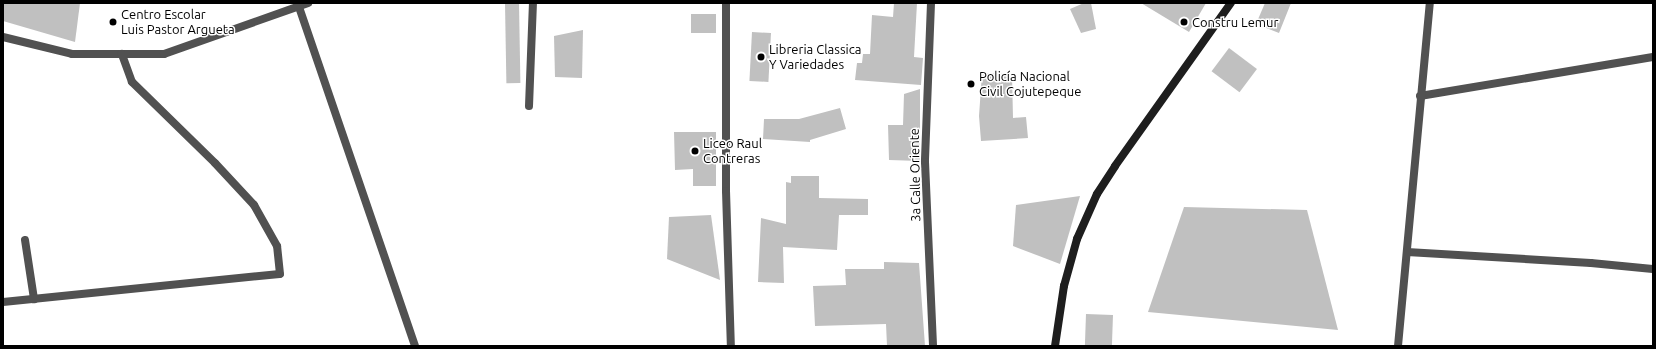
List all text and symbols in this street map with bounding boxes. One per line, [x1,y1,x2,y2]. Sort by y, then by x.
place label: Centro Escolar Luis Pastor Argueta [121,7,235,38]
place label: Constru Lemur [1192,14,1278,30]
marker: Centro Escolar Luis Pastor Argueta [108,17,118,27]
marker: Constru Lemur [1179,17,1189,27]
place label: Libreria Classica Y Variedades [769,42,861,73]
marker: Libreria Classica Y Variedades [756,52,766,62]
place label: Policía Nacional Civil Cojutepeque [979,69,1081,100]
marker: Policía Nacional Civil Cojutepeque [966,79,976,89]
street label: 3a Calle Oriente [906,128,924,222]
place label: Liceo Raul Contreras [703,136,762,167]
marker: Liceo Raul Contreras [690,146,700,156]

